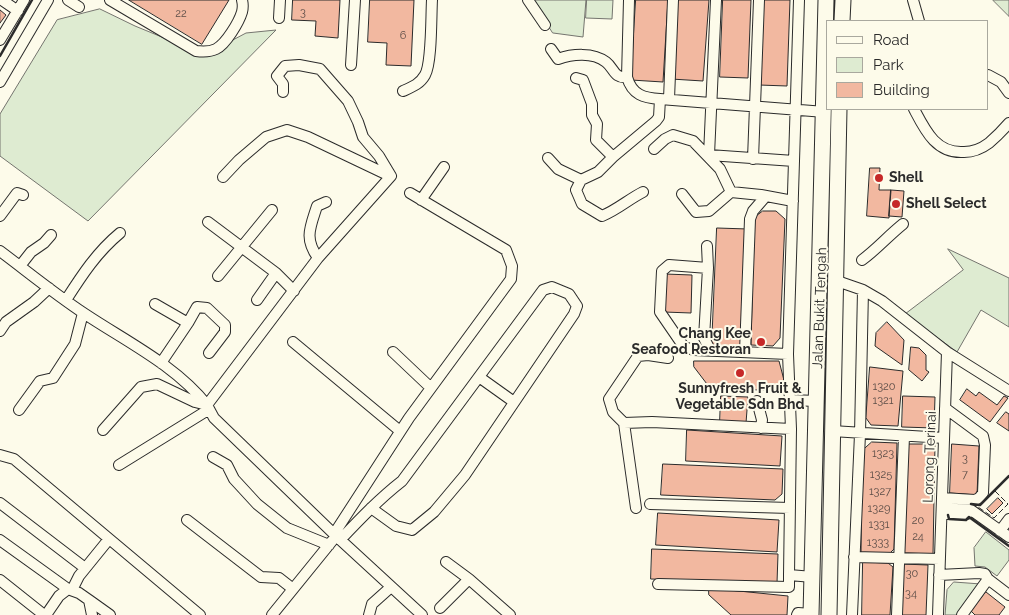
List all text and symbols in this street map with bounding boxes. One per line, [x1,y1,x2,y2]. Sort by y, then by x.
house number: 3 [300,6,306,20]
house number: 22 [175,7,187,21]
legend [826,20,989,110]
house number: 6 [400,29,406,43]
text: Road [873,31,909,49]
text: Park [873,56,904,74]
text: Building [873,81,930,99]
place label: Shell [889,170,923,186]
marker: Shell [873,172,885,184]
place label: Shell Select [906,196,987,212]
marker: Shell Select [890,198,902,210]
street label: Jalan Bukit Tengah [809,247,831,369]
place label: Chang Kee Seafood Restoran [632,326,751,358]
marker: Chang Kee Seafood Restoran [755,336,767,348]
marker: Sunnyfresh Fruit & Vegetable Sdn Bhd [734,367,746,379]
house number: 1320 [872,380,896,394]
place label: Sunnyfresh Fruit & Vegetable Sdn Bhd [676,381,804,414]
house number: 1321 [872,394,894,408]
street label: Lorong Terinai [920,411,940,503]
house number: 1323 [872,447,894,461]
house number: 3 [962,452,968,466]
house number: 1325 [870,468,892,482]
house number: 7 [962,468,968,482]
house number: 1327 [869,485,891,499]
house number: 1329 [868,502,890,516]
house number: 20 [912,514,924,528]
house number: 1331 [868,518,890,532]
house number: 24 [912,530,924,544]
house number: 1333 [867,536,889,550]
house number: 30 [906,567,918,581]
house number: 34 [905,587,917,601]

